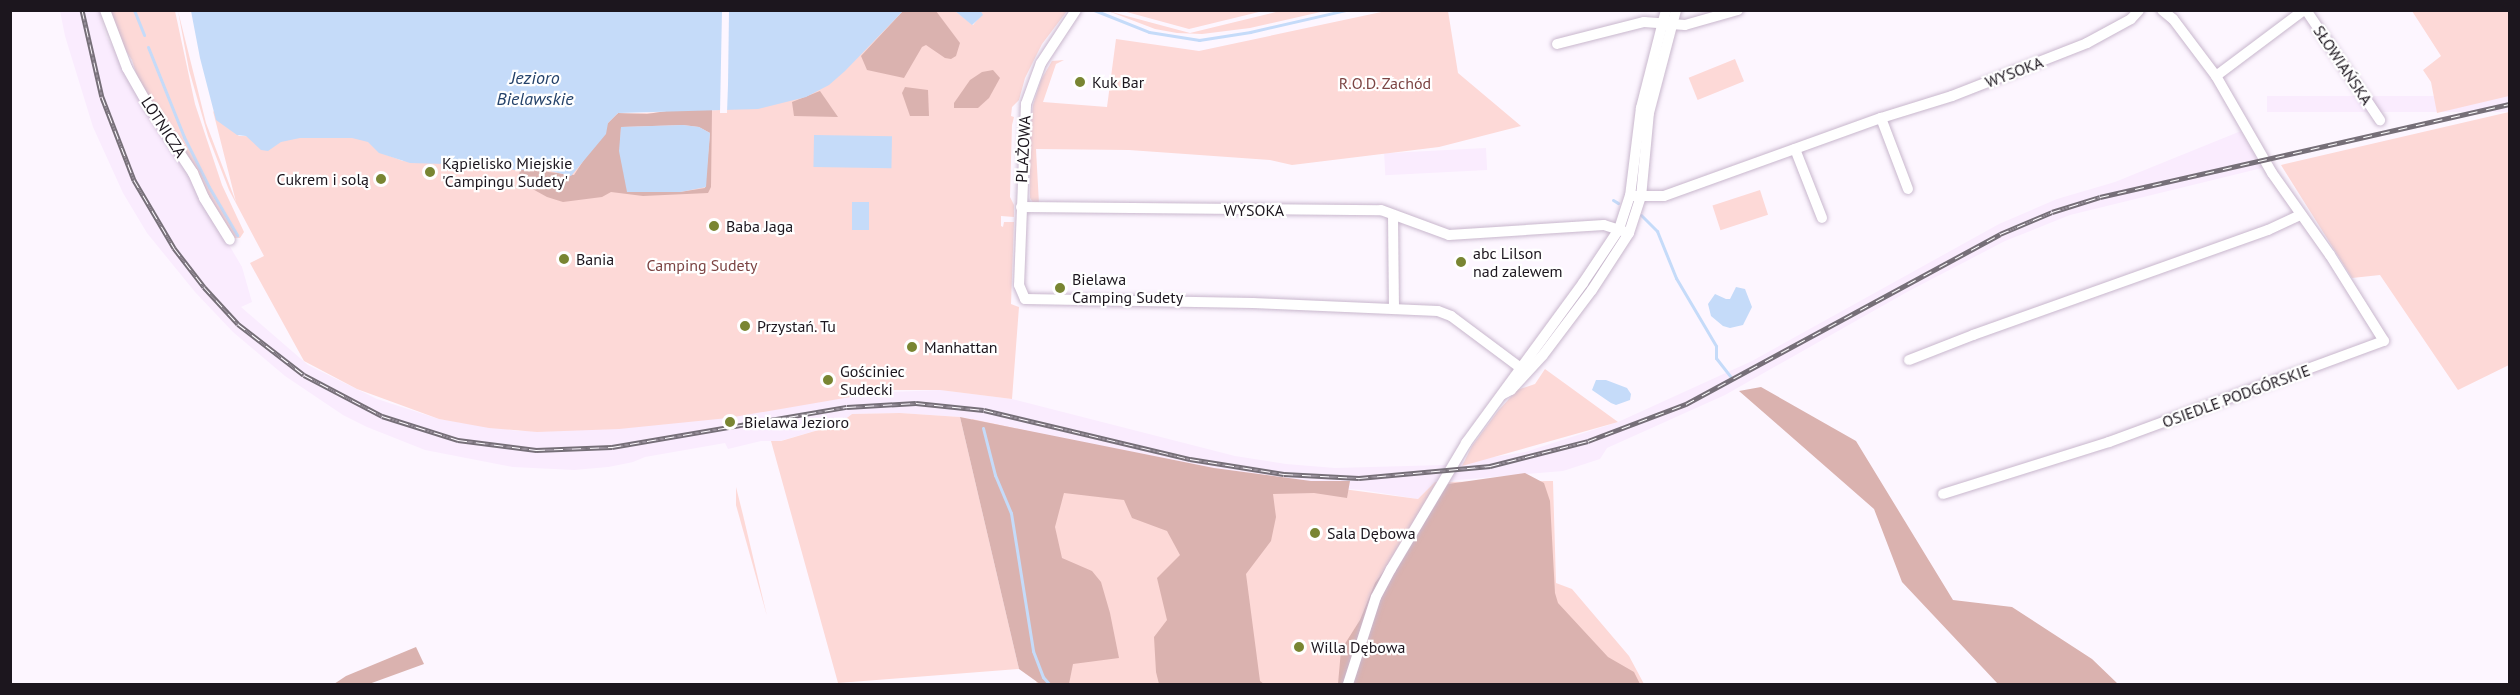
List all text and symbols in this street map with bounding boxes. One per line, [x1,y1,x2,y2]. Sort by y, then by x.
street label: SŁOWIAŃSKA [2309,22,2377,108]
street label: WYSOKA [1982,52,2046,92]
water label: Jezioro Bielawskie [496,68,574,110]
place label: Kuk Bar [1092,72,1145,92]
park label: R.O.D. Zachód [1338,73,1432,93]
marker: Kuk Bar [1073,75,1087,89]
street label: LOTNICZA [137,93,191,161]
street label: PLAŻOWA [1012,115,1034,183]
place label: Kąpielisko Miejskie 'Campingu Sudety' [442,153,572,191]
marker: Kąpielisko Miejskie 'Campingu Sudety' [423,165,437,179]
place label: Cukrem i solą [277,169,369,189]
marker: Cukrem i solą [374,172,388,186]
street label: WYSOKA [1224,200,1284,220]
place label: Baba Jaga [726,216,793,236]
marker: Baba Jaga [707,219,721,233]
place label: abc Lilson nad zalewem [1473,243,1563,281]
place label: Bania [576,249,614,269]
marker: Bania [557,252,571,266]
park label: Camping Sudety [646,255,758,275]
marker: abc Lilson nad zalewem [1454,255,1468,269]
place label: Bielawa Camping Sudety [1072,269,1183,307]
marker: Bielawa Camping Sudety [1053,281,1067,295]
place label: Przystań. Tu [757,316,838,336]
marker: Przystań. Tu [738,319,752,333]
place label: Manhattan [924,337,998,357]
marker: Manhattan [905,340,919,354]
street label: OSIEDLE PODGÓRSKIE [2159,360,2313,432]
place label: Gościniec Sudecki [840,361,905,399]
marker: Gościniec Sudecki [821,373,835,387]
place label: Bielawa Jezioro [744,412,849,432]
marker: Bielawa Jezioro [721,413,739,431]
place label: Sala Dębowa [1327,523,1416,543]
marker: Sala Dębowa [1308,526,1322,540]
place label: Willa Dębowa [1311,637,1405,657]
marker: Willa Dębowa [1292,640,1306,654]

